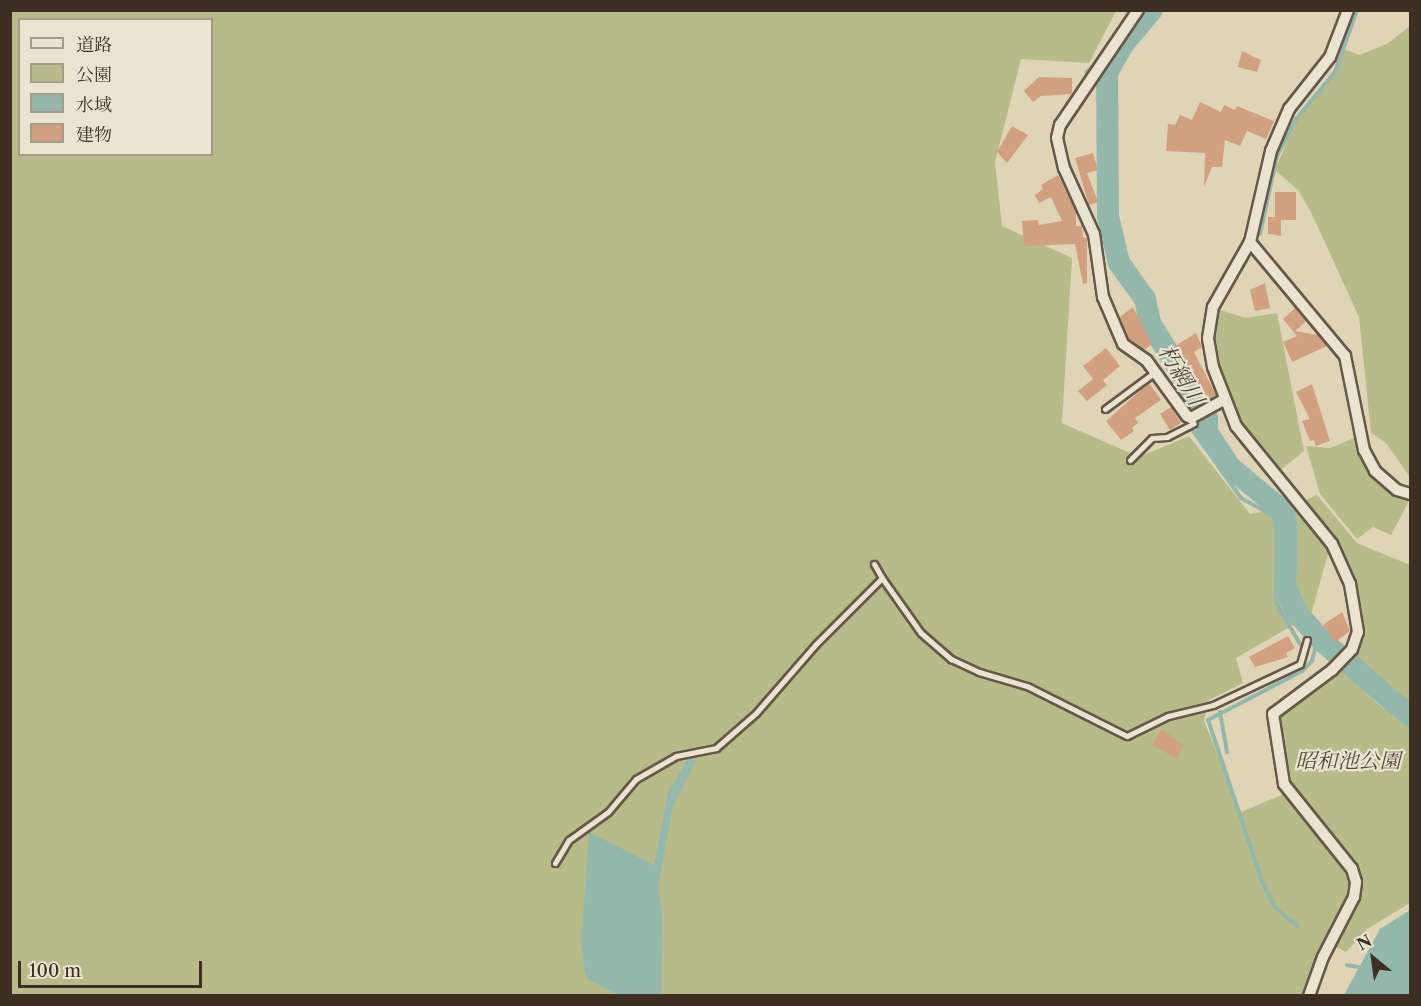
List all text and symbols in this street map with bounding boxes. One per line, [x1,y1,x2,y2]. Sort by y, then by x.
legend [18,18,213,156]
text: 道路 [76,34,112,56]
text: 公園 [76,64,112,86]
text: 水域 [76,94,112,116]
text: 建物 [76,124,112,146]
water label: 朽網川 [1153,340,1209,410]
park label: 昭和池公園 [1296,748,1400,774]
north arrow [1343,928,1403,988]
text: N [1353,930,1375,954]
scale bar [21,949,206,987]
text: 100 m [29,960,81,982]

